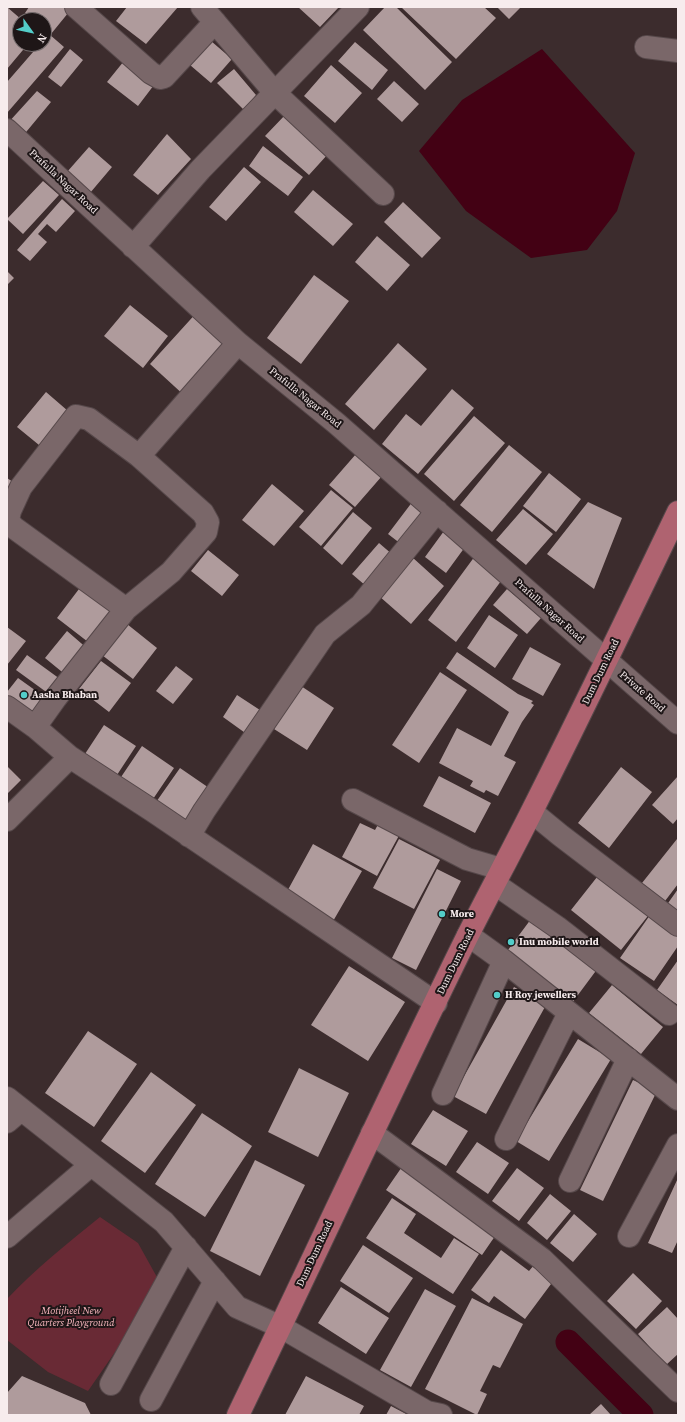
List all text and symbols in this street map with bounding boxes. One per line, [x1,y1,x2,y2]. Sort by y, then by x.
north arrow [12,12,52,52]
text: N [33,31,50,46]
street label: Prafulla Nagar Road [26,147,100,217]
street label: Prafulla Nagar Road [267,365,343,431]
street label: Prafulla Nagar Road [512,577,586,645]
street label: Dum Dum Road [580,637,622,707]
street label: Private Road [617,669,667,715]
place label: Aasha Bhaban [32,689,97,701]
marker: Aasha Bhaban [19,690,29,700]
place label: More [450,908,474,920]
marker: More [437,909,447,919]
street label: Dum Dum Road [435,927,477,997]
place label: Inu mobile world [519,936,599,948]
marker: Inu mobile world [506,937,516,947]
place label: H Roy jewellers [505,989,576,1001]
marker: H Roy jewellers [492,990,502,1000]
street label: Dum Dum Road [295,1219,335,1289]
park label: Motijheel New Quarters Playground [28,1305,114,1328]

